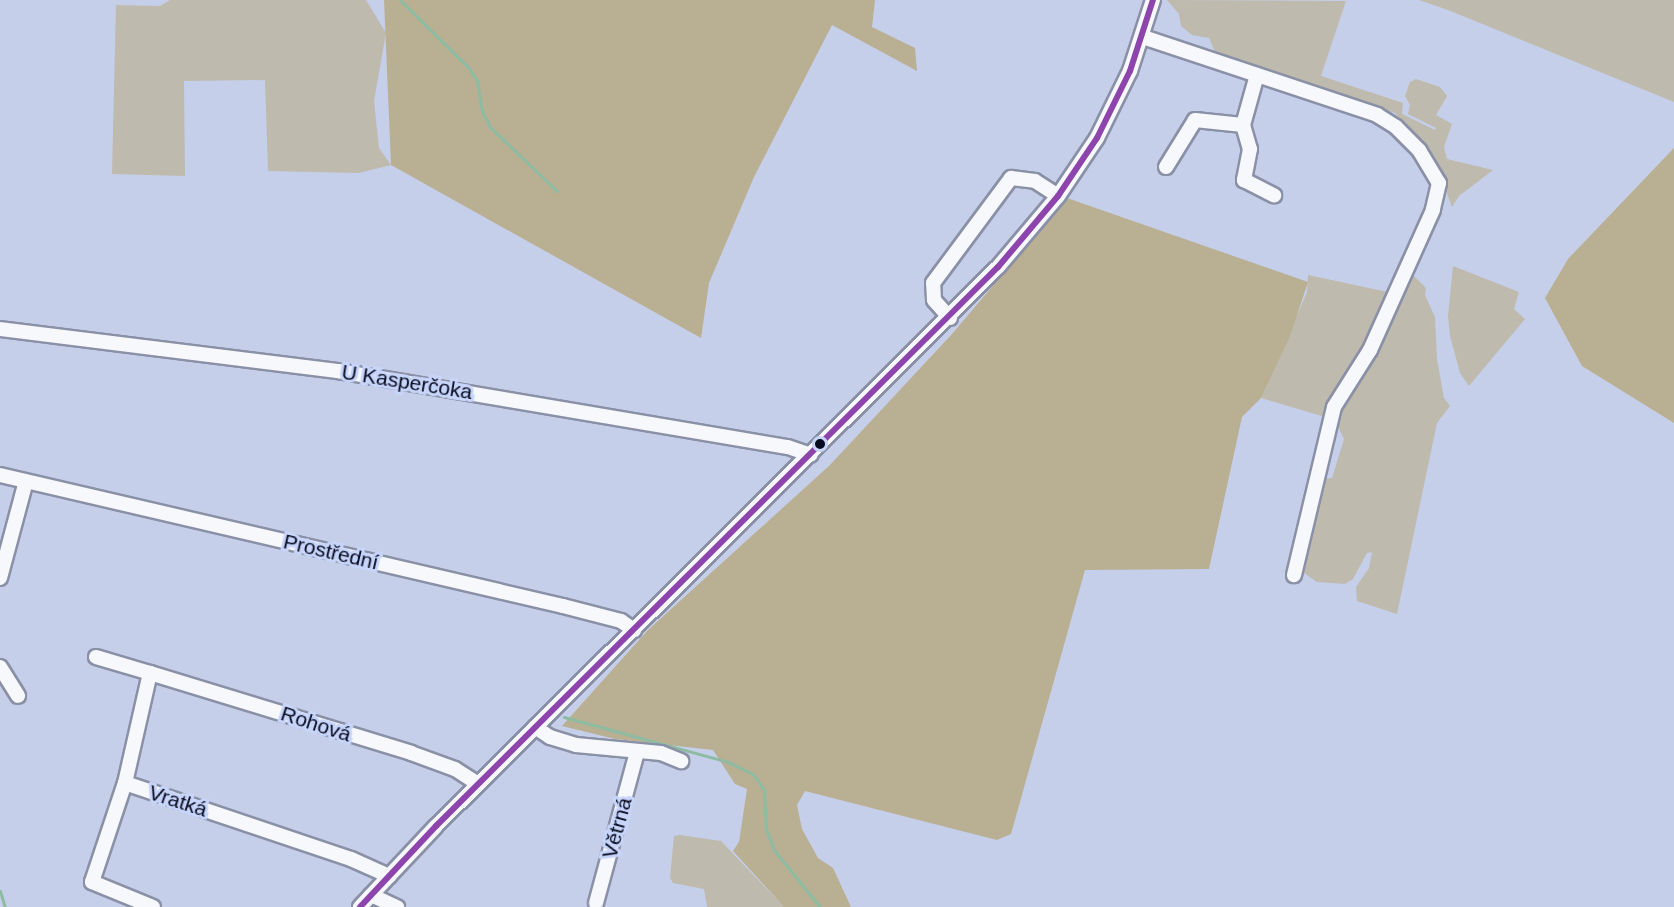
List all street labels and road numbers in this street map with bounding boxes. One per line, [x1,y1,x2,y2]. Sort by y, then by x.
street label: U Kasperčoka [340,359,474,405]
street label: Prostřední [281,529,381,575]
street label: Rohová [278,701,354,747]
street label: Vratká [146,780,210,822]
street label: Větrná [597,795,637,861]

